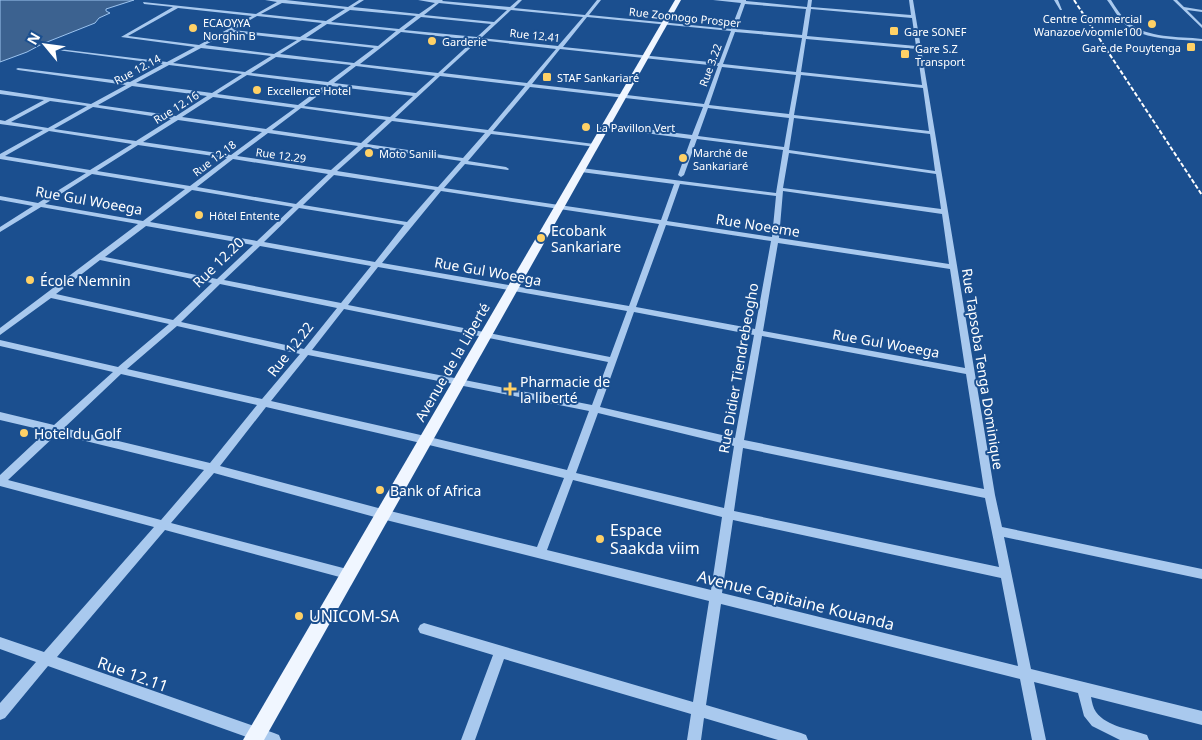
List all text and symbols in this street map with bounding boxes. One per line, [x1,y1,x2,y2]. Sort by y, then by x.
street label: Rue Zoonogo Prosper [628,4,742,30]
place label: Centre Commercial Wanazoe/voomle100 [1034,11,1142,39]
place label: ECAOYYA Norghin B [203,15,256,43]
marker: Centre Commercial Wanazoe/voomle100 [1146,18,1158,30]
north arrow [20,20,70,70]
marker: ECAOYYA Norghin B [187,22,199,34]
place label: Gare SONEF [904,24,967,39]
street label: Rue 12.41 [509,25,561,45]
marker: Gare SONEF [888,25,900,37]
text: N [22,29,44,48]
place label: Garderie [442,34,487,49]
marker: Garderie [426,35,438,47]
place label: Gare de Pouytenga [1082,40,1181,55]
place label: Gare S.Z Transport [915,41,965,69]
marker: Gare de Pouytenga [1185,41,1197,53]
street label: Rue 3.22 [695,42,725,88]
marker: Gare S.Z Transport [899,48,911,60]
street label: Rue 12.14 [111,50,164,88]
place label: STAF Sankariaré [557,70,639,85]
marker: STAF Sankariaré [541,71,553,83]
place label: Excellence Hotel [267,83,351,98]
marker: Excellence Hotel [251,84,263,96]
street label: Rue 12.16 [150,87,202,127]
place label: La Pavillon Vert [596,120,675,135]
marker: La Pavillon Vert [580,121,592,133]
street label: Rue 12.18 [189,137,239,179]
street label: Rue 12.29 [255,144,307,166]
place label: Marché de Sankariaré [693,145,748,173]
place label: Moto Sanili [379,146,437,161]
marker: Moto Sanili [363,147,375,159]
marker: Marché de Sankariaré [677,152,689,164]
street label: Rue Gul Woeega [34,181,144,219]
place label: Hôtel Entente [209,208,280,223]
marker: Hôtel Entente [193,209,205,221]
street label: Rue Noeeme [715,209,801,241]
place label: Ecobank Sankariare [551,221,621,256]
marker: Ecobank Sankariare [535,232,547,244]
street label: Rue 12.20 [188,233,248,291]
street label: Rue Gul Woeega [433,252,543,290]
street label: Rue Tapsoba Tenga Dominique [958,267,1008,471]
place label: École Nemnin [40,271,131,290]
marker: École Nemnin [24,274,36,286]
street label: Rue Didier Tiendrebeogho [714,281,762,455]
street label: Avenue de la Liberté [410,299,494,425]
street label: Rue 12.22 [263,318,317,380]
street label: Rue Gul Woeega [831,324,941,362]
place label: Pharmacie de la liberté [520,372,610,407]
marker: Pharmacie de la liberté [504,383,516,395]
place label: Hotel du Golf [34,424,122,443]
marker: Hotel du Golf [18,427,30,439]
place label: Bank of Africa [390,481,481,500]
marker: Bank of Africa [374,484,386,496]
place label: Espace Saakda viim [610,519,700,559]
marker: Espace Saakda viim [594,533,606,545]
street label: Avenue Capitaine Kouanda [695,565,897,635]
place label: UNICOM-SA [309,605,400,627]
marker: UNICOM-SA [293,610,305,622]
street label: Rue 12.11 [95,651,171,697]

